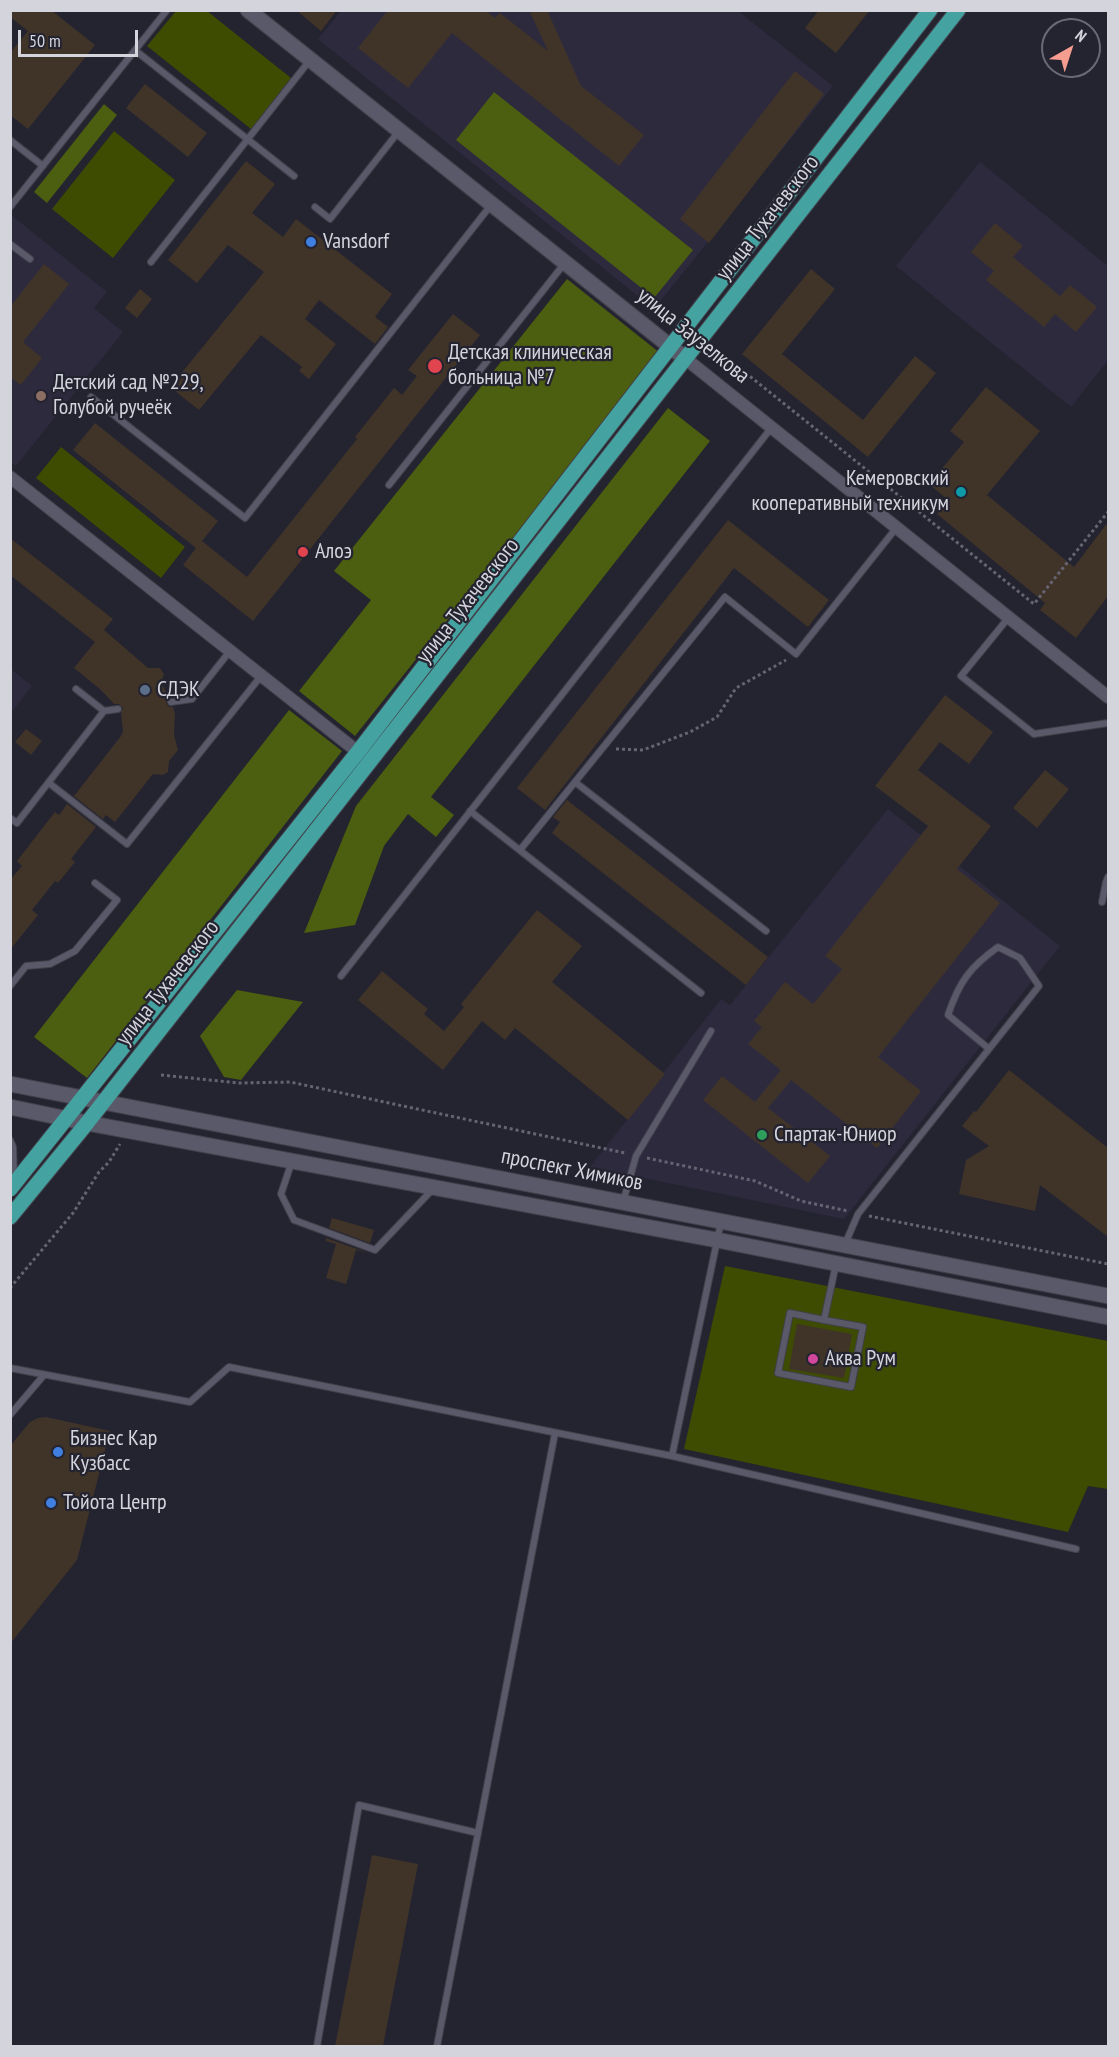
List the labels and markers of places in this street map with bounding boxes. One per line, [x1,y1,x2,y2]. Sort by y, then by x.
place label: Vansdorf [323,229,389,255]
marker: Vansdorf [304,235,318,249]
place label: Детская клиническая больница №7 [448,340,612,392]
marker: Детская клиническая больница №7 [426,357,444,375]
place label: Детский сад №229, Голубой ручеёк [53,370,204,422]
marker: Детский сад №229, Голубой ручеёк [34,389,48,403]
place label: Кемеровский кооперативный техникум [751,466,949,518]
marker: Кемеровский кооперативный техникум [954,485,968,499]
place label: Алоэ [315,539,352,565]
marker: Алоэ [296,545,310,559]
place label: СДЭК [157,677,200,703]
marker: СДЭК [138,683,152,697]
place label: Спартак-Юниор [774,1122,896,1148]
marker: Спартак-Юниор [755,1128,769,1142]
place label: Аква Рум [825,1346,896,1372]
marker: Аква Рум [806,1352,820,1366]
place label: Бизнес Кар Кузбасс [70,1426,157,1478]
marker: Бизнес Кар Кузбасс [51,1445,65,1459]
place label: Тойота Центр [63,1490,166,1516]
marker: Тойота Центр [44,1496,58,1510]

